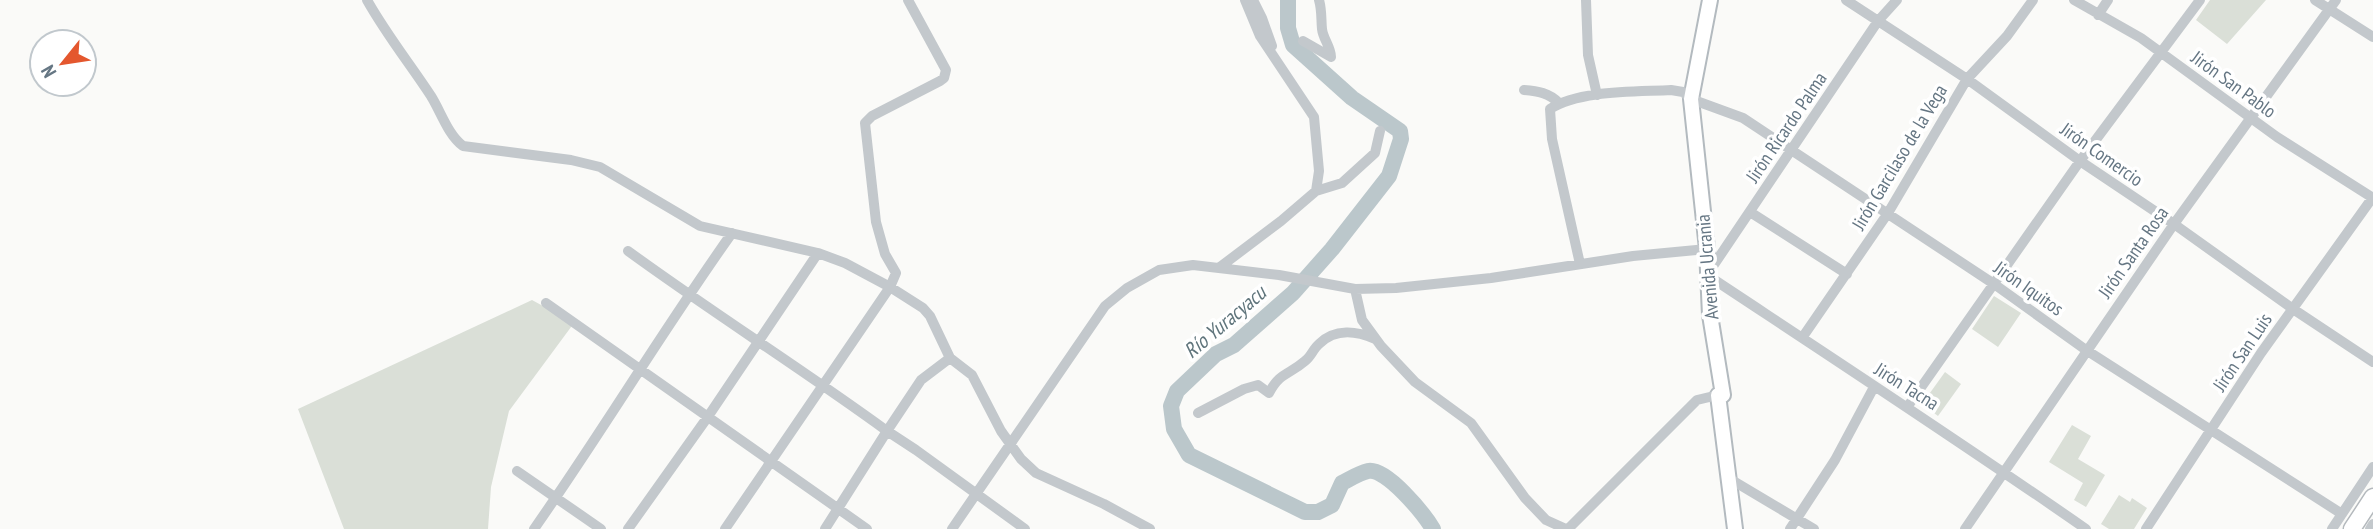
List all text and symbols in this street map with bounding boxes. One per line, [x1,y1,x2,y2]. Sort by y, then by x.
north arrow [28,28,98,98]
street label: Jirón San Pablo [2186,45,2281,123]
text: N [35,61,61,82]
street label: Jirón Ricardo Palma [1740,67,1832,188]
street label: Jirón Garcilaso de la Vega [1846,80,1952,235]
street label: Jirón Comercio [2055,116,2148,191]
street label: Jirón Santa Rosa [2092,202,2173,303]
street label: Avenida Ucrania [1690,213,1724,321]
street label: Jirón Iquitos [1989,255,2068,321]
water label: Río Yuracyacu [1178,278,1273,364]
street label: Jirón San Luis [2207,308,2277,396]
street label: Jirón Tacna [1870,356,1944,415]

